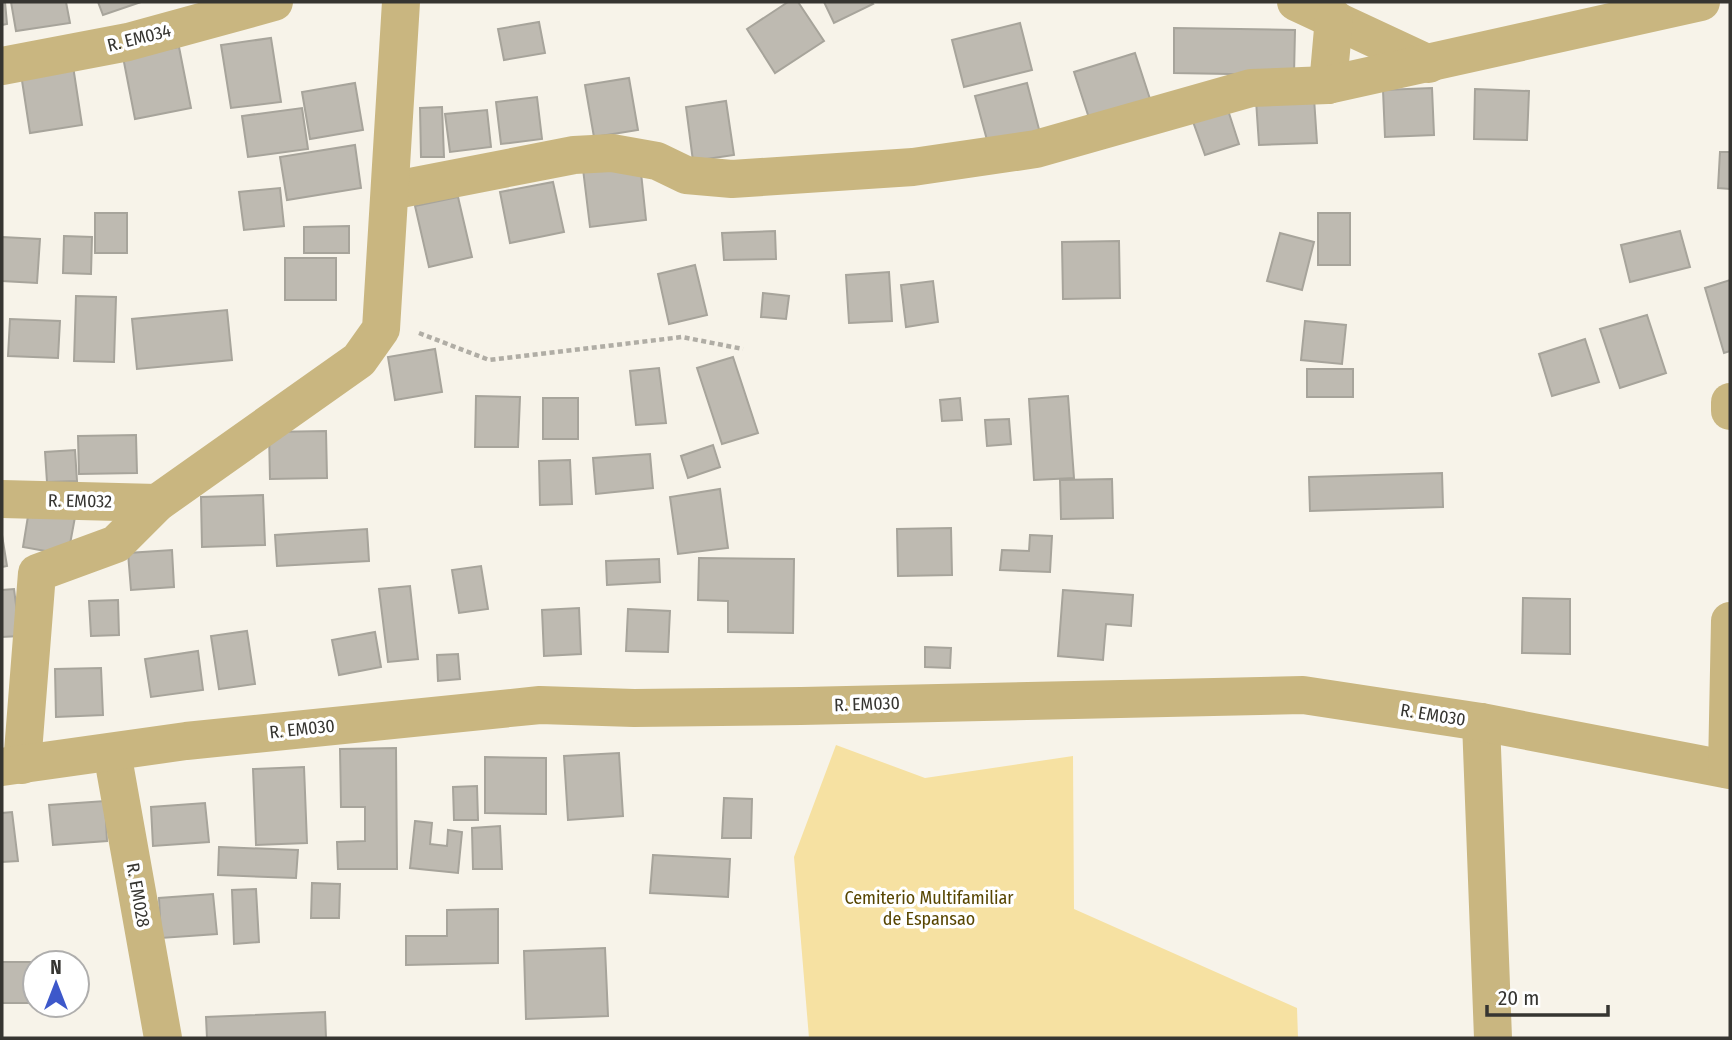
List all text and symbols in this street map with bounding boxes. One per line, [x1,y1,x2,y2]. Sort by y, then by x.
street label: R. EM034 [105,19,173,57]
street label: R. EM032 [48,489,112,513]
street label: R. EM030 [834,692,900,716]
street label: R. EM030 [1399,699,1467,731]
street label: R. EM030 [268,715,336,743]
street label: R. EM028 [122,861,154,929]
park label: Cemiterio Multifamiliar de Espansao [844,887,1014,930]
north arrow [21,949,91,1019]
text: N [50,956,62,979]
scale bar [1487,974,1608,1018]
text: 20 m [1498,985,1539,1011]

